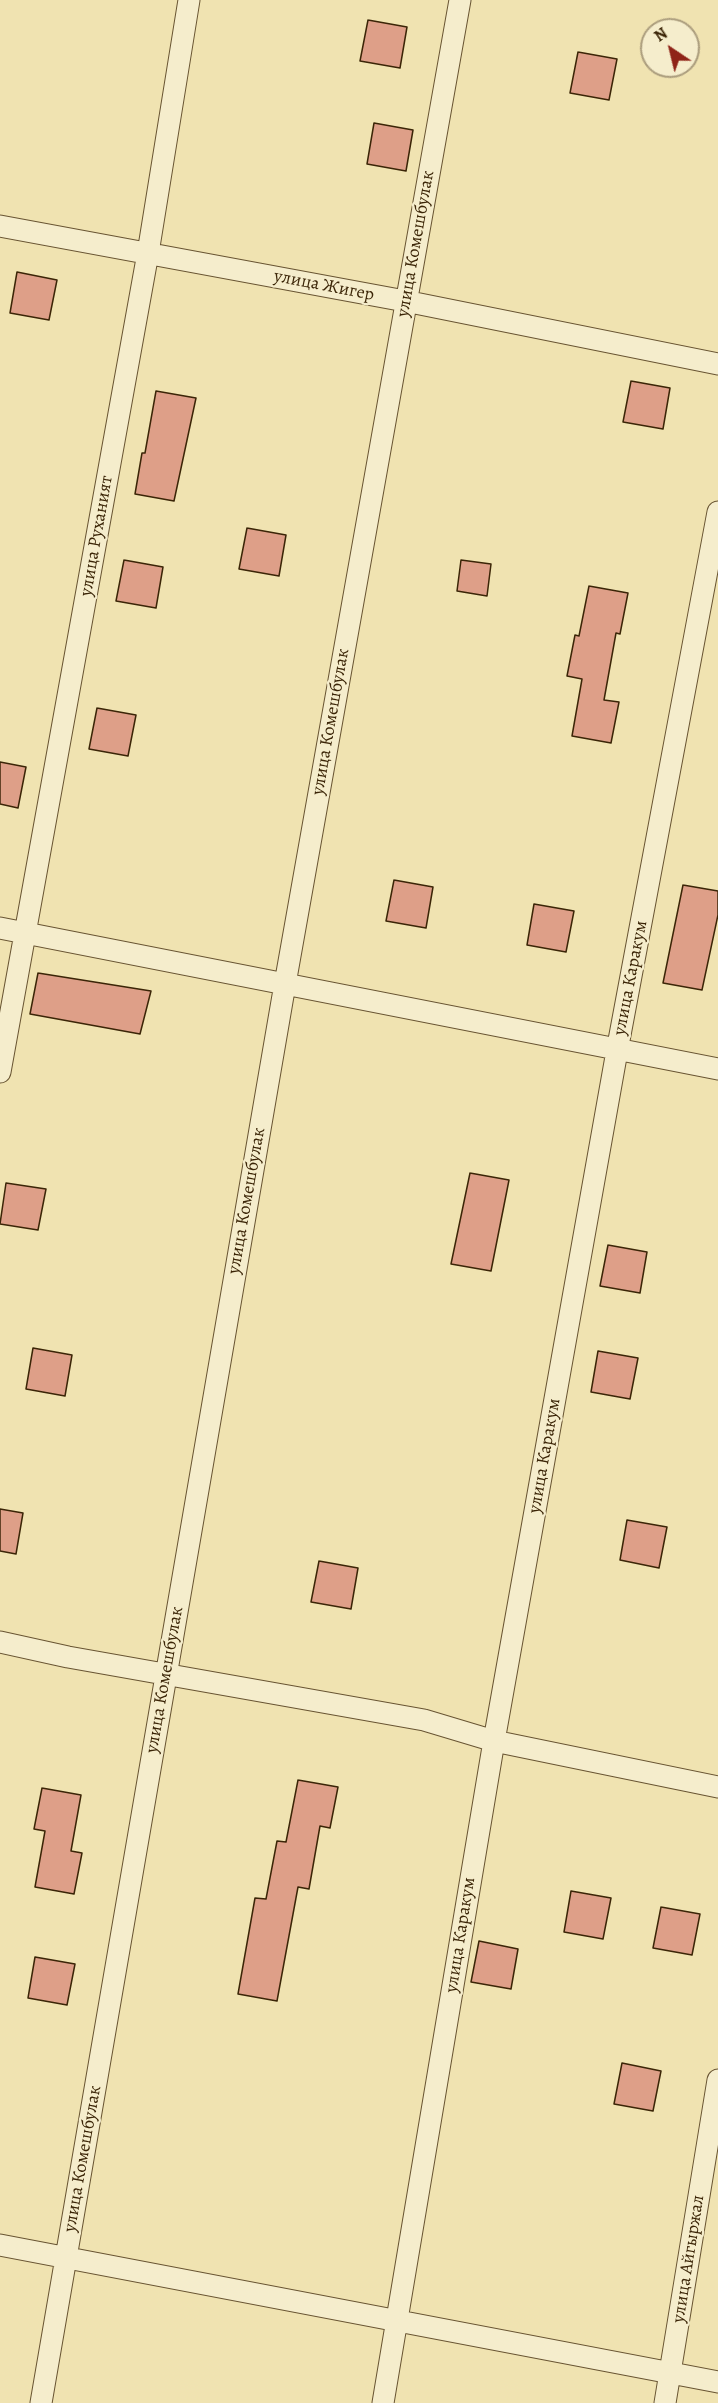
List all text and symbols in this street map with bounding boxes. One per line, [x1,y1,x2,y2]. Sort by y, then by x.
north arrow [640,18,700,78]
text: N [650,23,672,47]
street label: улица Комешбулак [392,169,440,319]
street label: улица Жигер [272,266,376,306]
street label: улица Руханият [76,474,118,598]
street label: улица Комешбулак [307,647,355,797]
street label: улица Каракум [609,919,653,1037]
street label: улица Комешбулак [223,1126,271,1276]
street label: улица Каракум [524,1397,566,1515]
street label: улица Комешбулак [141,1605,189,1755]
street label: улица Каракум [441,1876,481,1994]
street label: улица Комешбулак [59,2084,107,2234]
street label: улица Айгыржал [668,2193,710,2325]

